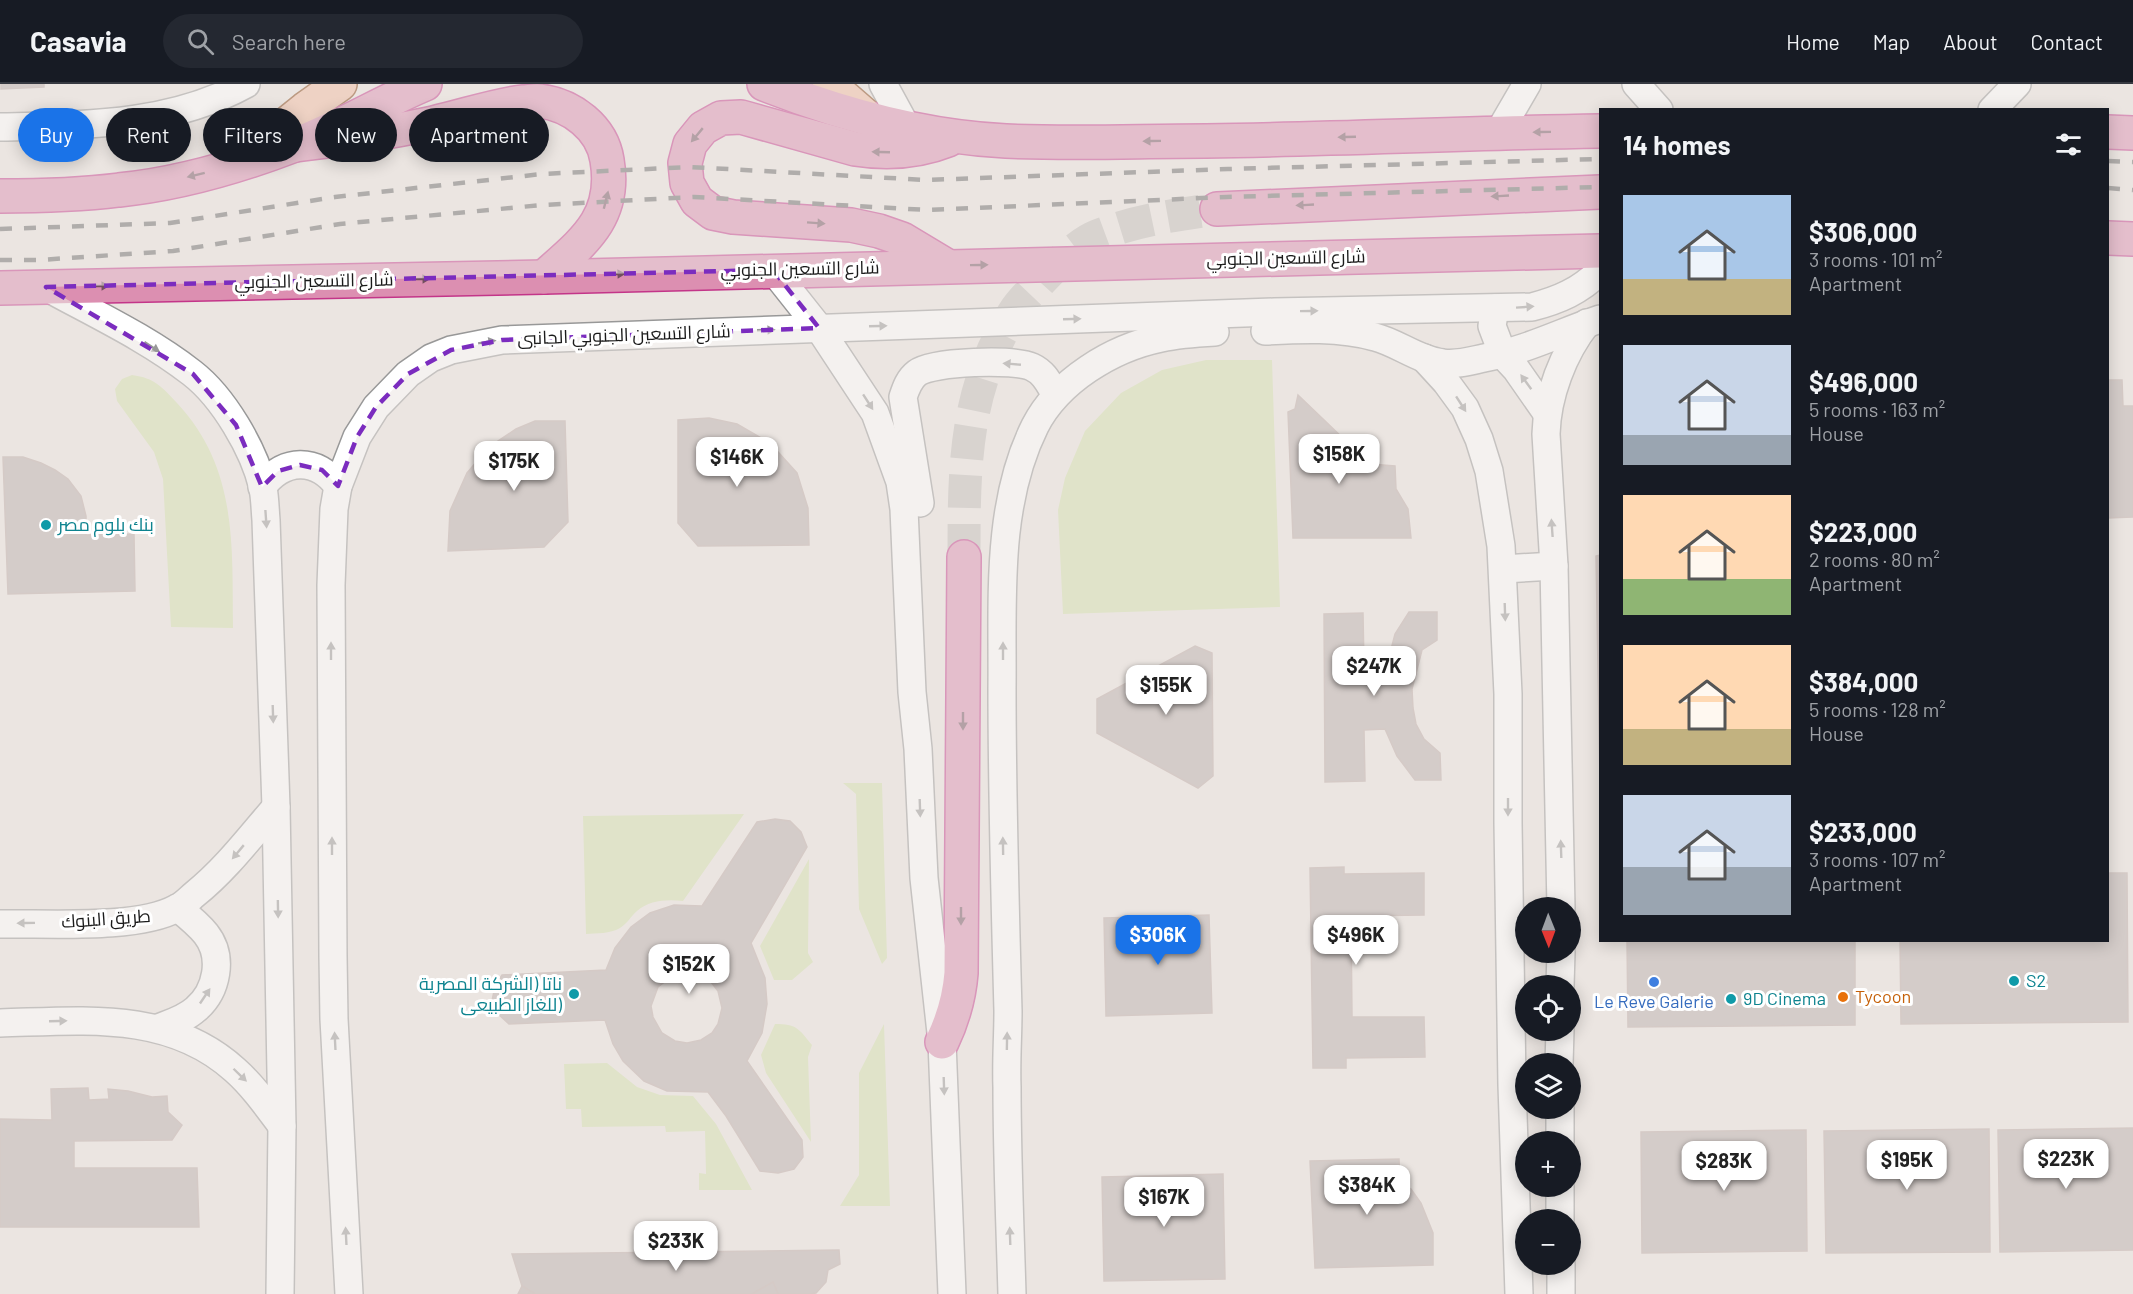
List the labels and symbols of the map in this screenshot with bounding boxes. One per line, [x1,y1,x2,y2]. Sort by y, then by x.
one-way arrow [691,127,704,142]
one-way arrow [1533,127,1552,137]
one-way arrow [1338,133,1357,142]
one-way arrow [1143,136,1162,146]
one-way arrow [872,147,891,156]
one-way arrow [187,171,205,181]
one-way arrow [602,191,612,210]
one-way arrow [1491,192,1510,201]
one-way arrow [1296,201,1315,210]
one-way arrow [807,218,826,228]
street label: شارع التسعين الجنوبي [1206,245,1366,273]
street label: شارع التسعين الجنوبي [720,256,880,284]
one-way arrow [970,260,989,270]
street label: شارع التسعين الجنوبي [234,268,394,296]
one-way arrow [607,270,626,279]
one-way arrow [412,274,431,284]
one-way arrow [91,281,110,290]
one-way arrow [1516,302,1535,311]
one-way arrow [1300,307,1319,316]
one-way arrow [1063,314,1082,324]
street label: شارع التسعين الجنوبي الجانبى [517,319,731,353]
one-way arrow [868,321,887,330]
one-way arrow [756,325,775,334]
one-way arrow [478,337,497,346]
one-way arrow [144,341,160,352]
one-way arrow [1002,359,1021,369]
one-way arrow [1520,375,1532,391]
one-way arrow [862,394,874,410]
one-way arrow [1455,395,1466,412]
pin: $158K [1297,434,1381,485]
pin: $146K [695,437,779,488]
pin: $175K [472,441,556,492]
one-way arrow [261,510,270,529]
place label: بنك بلوم مصر [57,513,154,537]
marker: بنك بلوم مصر [39,518,53,532]
one-way arrow [1547,519,1556,538]
one-way arrow [1500,603,1510,622]
one-way arrow [326,641,336,660]
one-way arrow [998,641,1008,660]
pin: $247K [1332,646,1416,697]
pin: $155K [1124,665,1208,716]
one-way arrow [268,704,277,723]
one-way arrow [958,711,968,730]
one-way arrow [916,798,925,817]
one-way arrow [1503,798,1513,817]
one-way arrow [328,836,337,855]
one-way arrow [998,836,1008,855]
one-way arrow [1556,840,1566,859]
one-way arrow [232,844,245,859]
north arrow [1515,897,1581,963]
one-way arrow [273,899,283,918]
street label: طريق البنوك [60,904,152,934]
one-way arrow [956,906,966,925]
pin: $306K [1116,915,1200,966]
pin: $496K [1314,915,1398,966]
one-way arrow [16,919,35,928]
pin: $152K [647,944,731,995]
place label: S2 [2026,969,2046,991]
place label: ناتا (الشركة المصرية للغاز الطبيعى) [419,972,562,1016]
marker: S2 [2007,974,2021,988]
marker: Le Reve Galerie [1647,975,1661,989]
place label: Tycoon [1855,985,1911,1007]
marker: ناتا (الشركة المصرية للغاز الطبيعى) [567,987,581,1001]
place label: 9D Cinema [1743,987,1826,1009]
one-way arrow [199,989,211,1005]
place label: Le Reve Galerie [1594,990,1714,1012]
marker: Tycoon [1836,990,1850,1004]
marker: 9D Cinema [1724,992,1738,1006]
one-way arrow [49,1017,68,1026]
one-way arrow [331,1031,340,1050]
one-way arrow [1002,1031,1012,1050]
one-way arrow [232,1067,246,1081]
one-way arrow [939,1076,948,1095]
pin: $223K [2024,1139,2108,1190]
pin: $195K [1865,1140,1949,1191]
pin: $283K [1682,1141,1766,1192]
pin: $384K [1325,1165,1409,1216]
pin: $167K [1122,1177,1206,1228]
pin: $233K [634,1221,718,1272]
one-way arrow [341,1226,350,1245]
one-way arrow [1005,1226,1015,1245]

